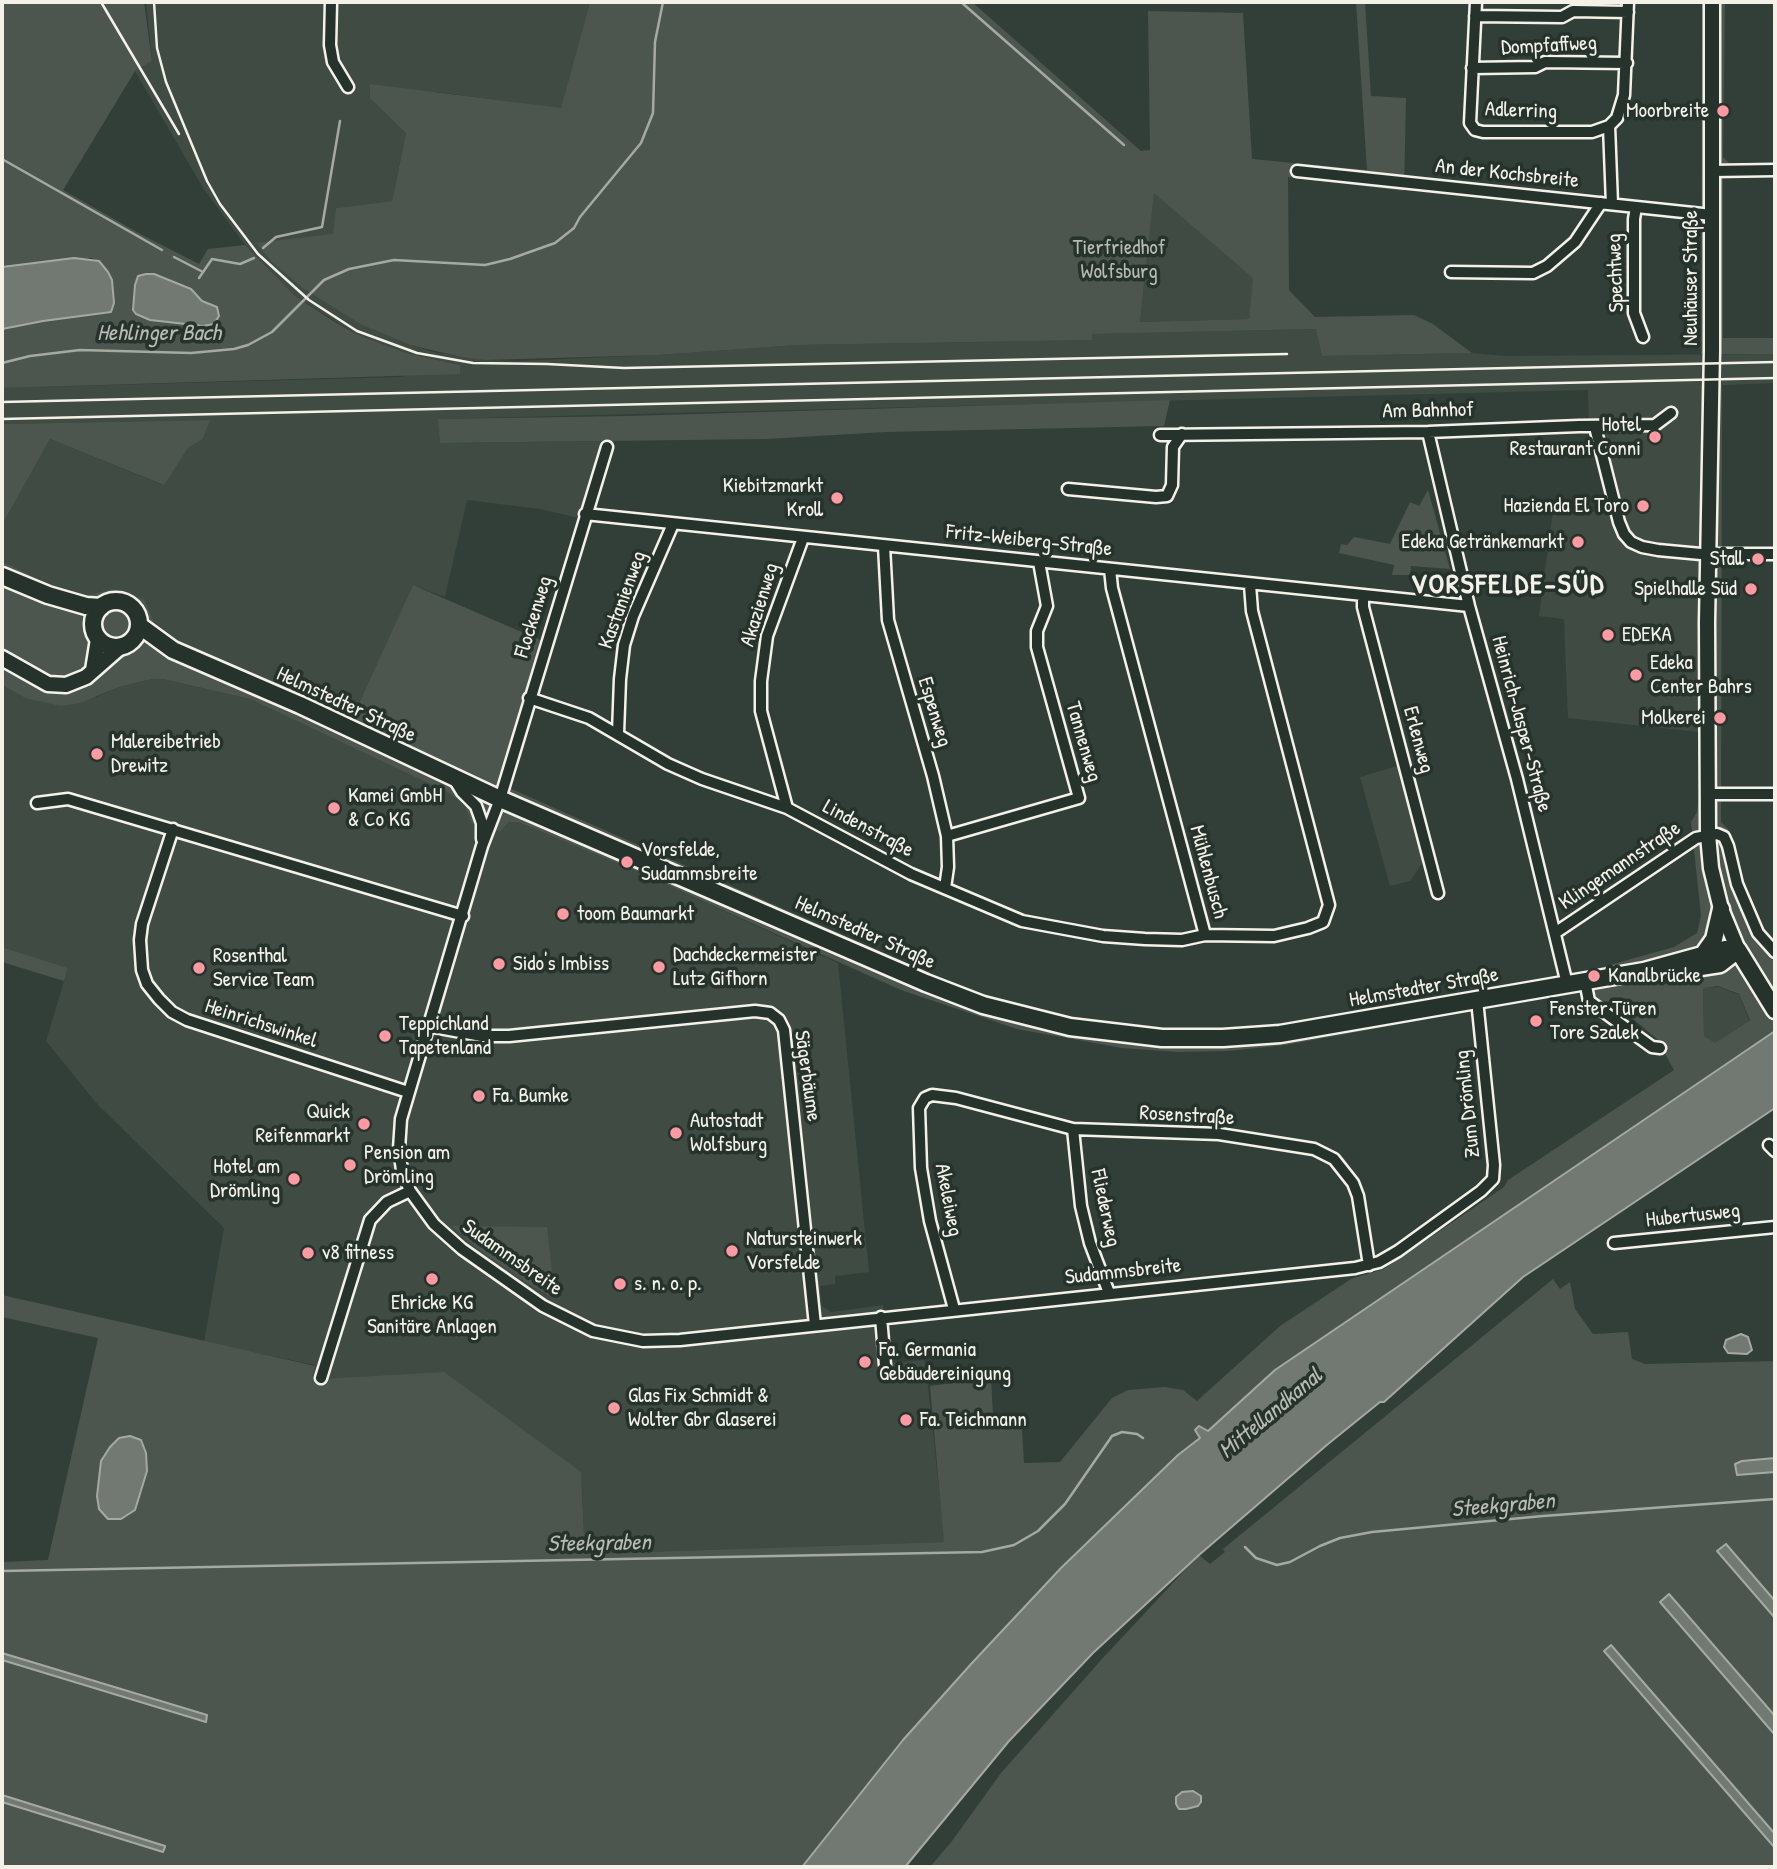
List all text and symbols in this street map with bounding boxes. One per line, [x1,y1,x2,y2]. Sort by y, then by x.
street label: Dompfaffweg [1500,31,1598,61]
street label: Adlerring [1485,97,1557,125]
place label: Moorbreite [1626,98,1709,124]
marker: Moorbreite [1715,103,1731,119]
street label: An der Kochsbreite [1434,154,1580,194]
street label: Neuhäuser Straße [1678,210,1704,346]
street label: Spechtweg [1602,233,1630,313]
park label: Tierfriedhof Wolfsburg [1073,235,1165,285]
water label: Hehlinger Bach [97,320,221,348]
street label: Am Bahnhof [1382,398,1474,424]
place label: Hotel Restaurant Conni [1510,412,1641,462]
marker: Hotel Restaurant Conni [1647,429,1663,445]
place label: Kiebitzmarkt Kroll [723,473,823,523]
marker: Kiebitzmarkt Kroll [829,490,845,506]
place label: Hazienda El Toro [1504,493,1629,519]
marker: Hazienda El Toro [1635,498,1651,514]
street label: Fritz-Weiberg-Straße [945,520,1113,562]
place label: Edeka Getränkemarkt [1401,529,1564,555]
marker: Edeka Getränkemarkt [1570,534,1586,550]
place label: Stall [1710,546,1744,572]
street label: Kastanienweg [594,548,652,652]
marker: Stall [1750,551,1766,567]
street label: Akazienweg [735,560,785,650]
district label: VORSFELDE-SÜD [1412,569,1604,603]
street label: Flockenweg [510,573,558,661]
place label: Spielhalle Süd [1634,576,1737,602]
marker: Spielhalle Süd [1743,581,1759,597]
place label: EDEKA [1622,622,1672,648]
marker: EDEKA [1600,627,1616,643]
street label: Heinrich-Jasper-Straße [1485,633,1557,815]
place label: Edeka Center Bahrs [1650,650,1752,700]
street label: Helmstedter Straße [272,662,420,748]
marker: Edeka Center Bahrs [1628,667,1644,683]
street label: Espenweg [911,674,957,750]
street label: Tannenweg [1060,699,1106,785]
street label: Erlenweg [1397,704,1439,776]
place label: Molkerei [1641,705,1706,731]
marker: Molkerei [1712,710,1728,726]
place label: Malereibetrieb Drewitz [111,729,221,779]
marker: Malereibetrieb Drewitz [89,746,105,762]
place label: Kamei GmbH & Co KG [348,783,442,833]
street label: Lindenstraße [818,795,918,863]
marker: Kamei GmbH & Co KG [326,800,342,816]
street label: Klingemannstraße [1554,816,1686,916]
street label: Mühlenbusch [1184,823,1232,921]
place label: Vorsfelde, Sudammsbreite [641,837,757,887]
marker: Vorsfelde, Sudammsbreite [619,854,635,870]
street label: Helmstedter Straße [791,891,939,975]
place label: toom Baumarkt [577,901,694,927]
marker: toom Baumarkt [555,906,571,922]
place label: Dachdeckermeister Lutz Gifhorn [673,942,817,992]
place label: Rosenthal Service Team [213,943,314,993]
place label: Sido's Imbiss [513,951,609,977]
marker: Sido's Imbiss [491,956,507,972]
marker: Dachdeckermeister Lutz Gifhorn [651,959,667,975]
marker: Rosenthal Service Team [191,960,207,976]
street label: Helmstedter Straße [1347,962,1501,1014]
place label: Kanalbrücke [1608,963,1701,989]
marker: Kanalbrücke [1586,968,1602,984]
street label: Heinrichswinkel [202,994,320,1054]
place label: Fenster Türen Tore Szalek [1550,996,1656,1046]
place label: Teppichland Tapetenland [399,1011,491,1061]
marker: Fenster Türen Tore Szalek [1528,1013,1544,1029]
marker: Teppichland Tapetenland [377,1028,393,1044]
street label: Sägerbäume [788,1029,826,1123]
street label: Zum Drömling [1450,1049,1486,1159]
place label: Fa. Bumke [493,1083,569,1109]
marker: Fa. Bumke [471,1088,487,1104]
place label: Quick Reifenmarkt [255,1099,350,1149]
street label: Rosenstraße [1139,1101,1235,1131]
place label: Autostadt Wolfsburg [690,1108,767,1158]
marker: Quick Reifenmarkt [356,1116,372,1132]
marker: Autostadt Wolfsburg [668,1125,684,1141]
place label: Pension am Drömling [364,1140,450,1190]
place label: Hotel am Drömling [210,1154,280,1204]
marker: Pension am Drömling [342,1157,358,1173]
street label: Akeleiweg [929,1162,967,1238]
street label: Fliederweg [1085,1167,1125,1249]
marker: Hotel am Drömling [286,1171,302,1187]
street label: Hubertusweg [1645,1199,1741,1233]
street label: Sudammsbreite [457,1214,567,1302]
place label: Natursteinwerk Vorsfelde [746,1226,862,1276]
place label: v8 fitness [322,1240,394,1266]
marker: Natursteinwerk Vorsfelde [724,1243,740,1259]
marker: v8 fitness [300,1245,316,1261]
street label: Sudammsbreite [1064,1253,1182,1291]
marker: Ehricke KG Sanitäre Anlagen [424,1271,440,1287]
place label: s. n. o. p. [634,1271,701,1297]
marker: s. n. o. p. [612,1276,628,1292]
place label: Ehricke KG Sanitäre Anlagen [367,1290,497,1340]
place label: Fa. Germania Gebäudereinigung [879,1337,1011,1387]
marker: Fa. Germania Gebäudereinigung [857,1354,873,1370]
water label: Mittellandkanal [1214,1363,1328,1465]
place label: Glas Fix Schmidt & Wolter Gbr Glaserei [628,1383,777,1433]
marker: Glas Fix Schmidt & Wolter Gbr Glaserei [606,1400,622,1416]
place label: Fa. Teichmann [920,1407,1027,1433]
marker: Fa. Teichmann [898,1412,914,1428]
water label: Steekgraben [1450,1488,1556,1524]
water label: Steekgraben [547,1529,651,1559]

